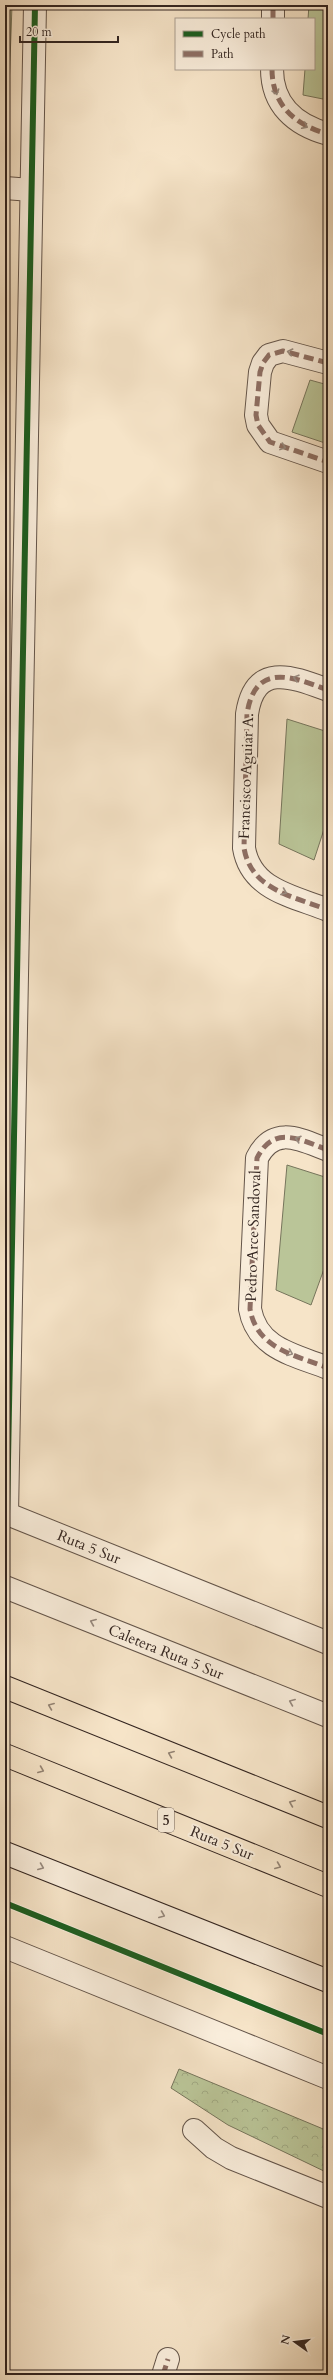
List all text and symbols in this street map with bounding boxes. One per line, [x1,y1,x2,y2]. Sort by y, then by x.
scale bar [20,18,118,44]
legend [175,18,315,70]
text: 20 m [26,24,53,40]
text: Cycle path [211,26,266,42]
text: Path [211,46,234,62]
one-way arrow [271,88,280,95]
one-way arrow [301,121,309,129]
one-way arrow [287,349,294,357]
one-way arrow [280,442,287,450]
one-way arrow [292,674,299,683]
street label: Francisco Aguiar A. [234,713,258,839]
one-way arrow [281,888,288,896]
one-way arrow [295,1135,302,1144]
street label: Pedro Arce Sandoval [241,1170,265,1302]
one-way arrow [287,1348,294,1356]
street label: Ruta 5 Sur [54,1525,124,1569]
one-way arrow [90,1619,97,1627]
street label: Caletera Ruta 5 Sur [105,1620,227,1684]
one-way arrow [288,1698,295,1706]
one-way arrow [47,1702,54,1710]
one-way arrow [168,1751,175,1759]
one-way arrow [38,1765,45,1773]
one-way arrow [288,1799,295,1807]
road number: 5 [158,1808,174,1832]
street label: Ruta 5 Sur [187,1821,257,1865]
one-way arrow [275,1861,282,1869]
one-way arrow [38,1863,45,1871]
one-way arrow [159,1911,166,1919]
north arrow [275,2322,315,2362]
text: N [277,2333,294,2346]

